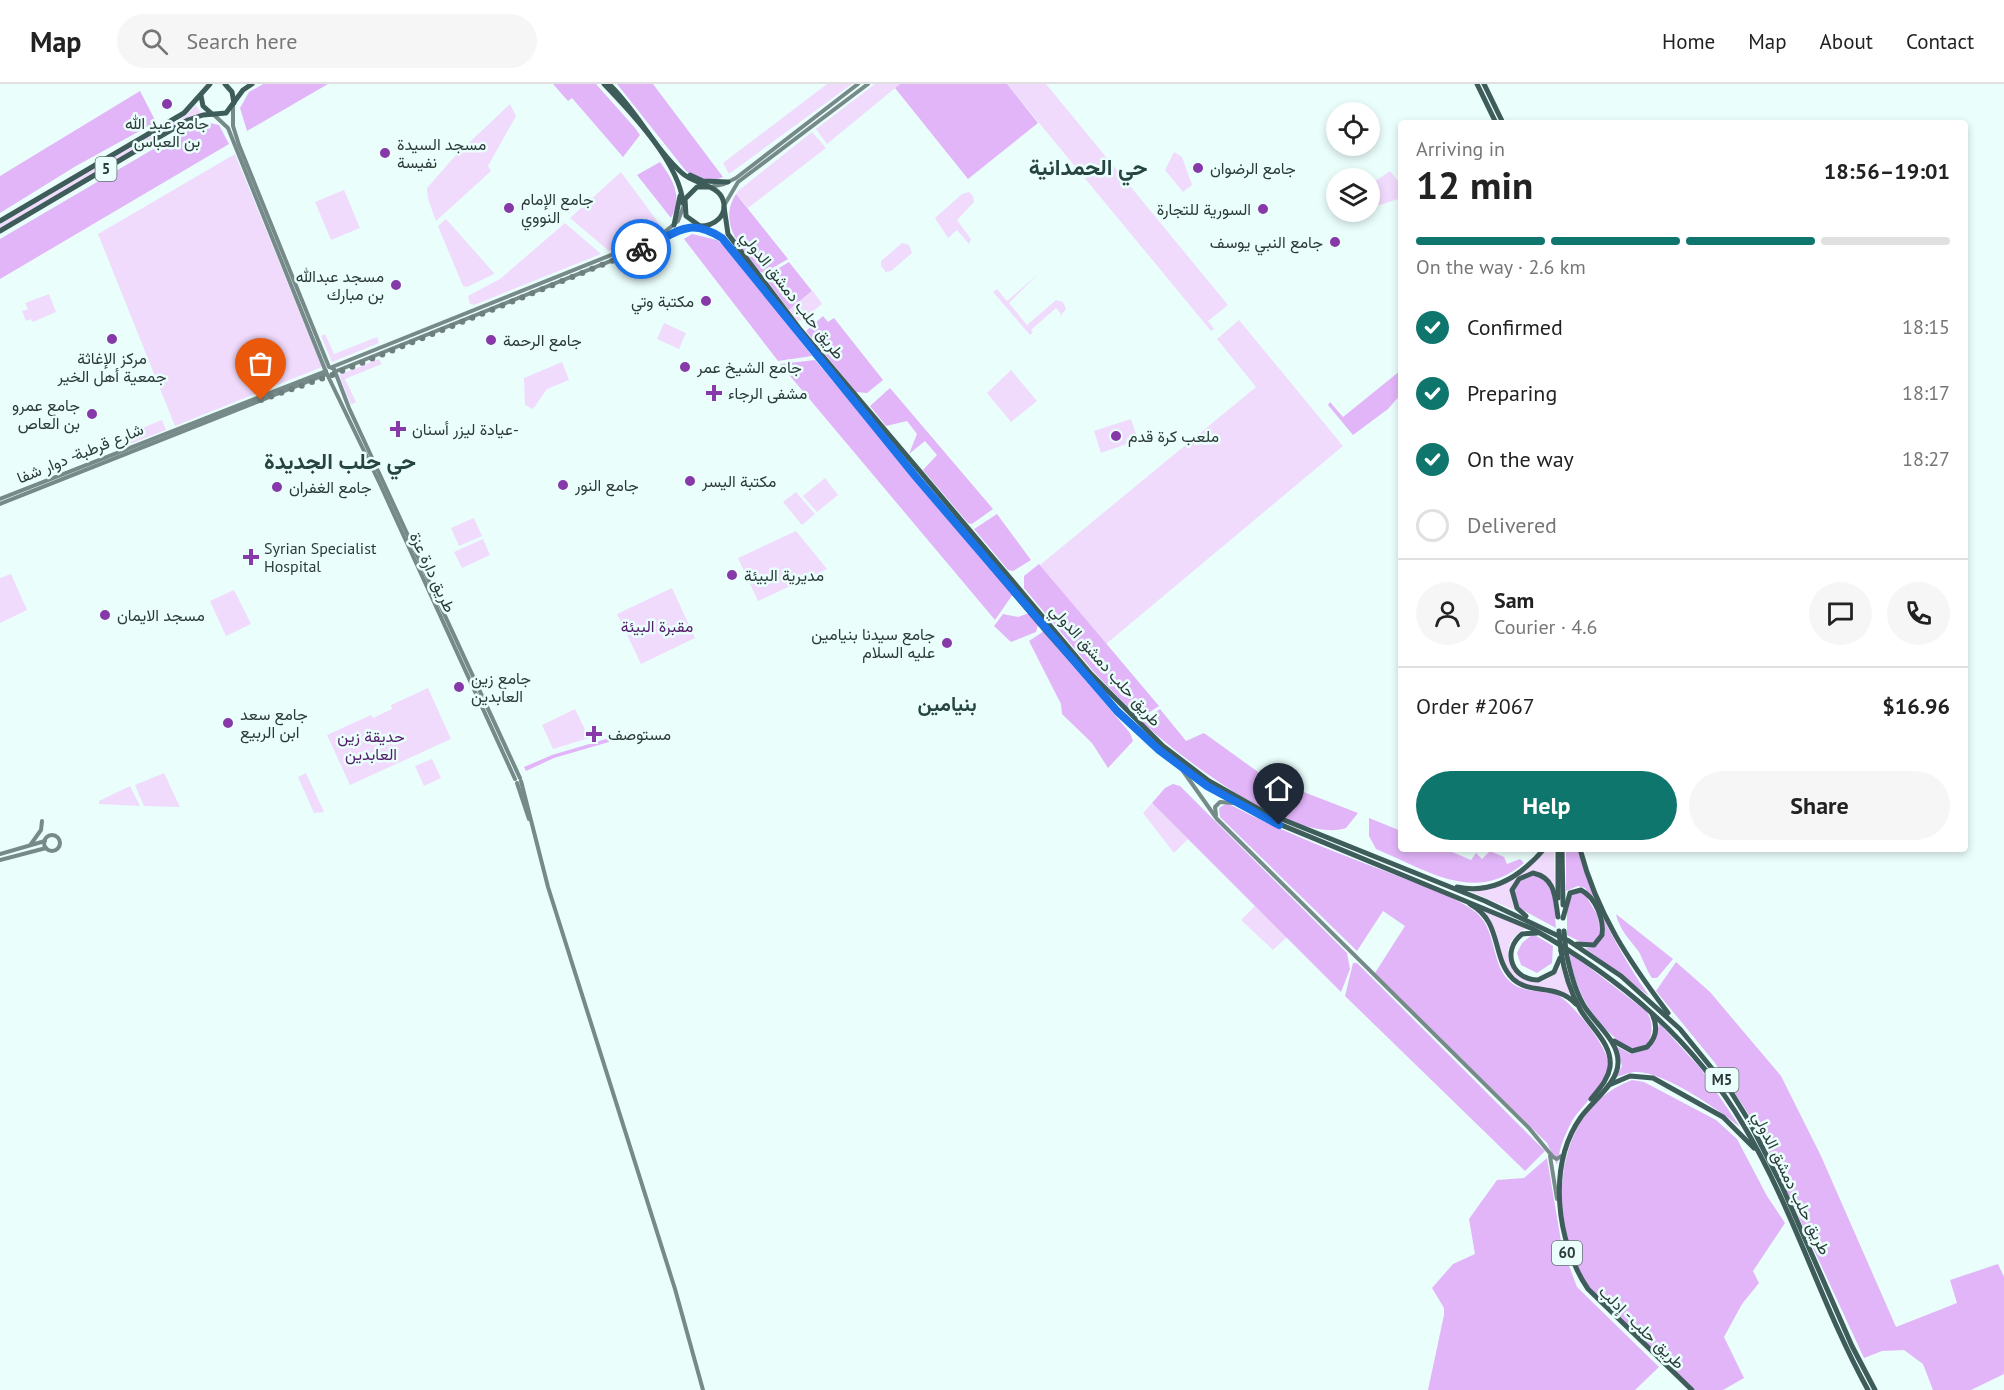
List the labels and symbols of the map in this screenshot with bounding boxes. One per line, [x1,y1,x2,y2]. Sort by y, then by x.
marker: جامع عبد الله بن العباس [160,97,174,111]
place label: جامع عبد الله بن العباس [125,113,209,152]
place label: مسجد السيدة نفيسة [397,134,486,172]
marker: مسجد السيدة نفيسة [378,146,392,160]
district label: حي الحمدانية [1029,153,1147,186]
road number: 5 [96,157,116,181]
place label: جامع الرضوان [1210,158,1296,180]
marker: جامع الرضوان [1191,161,1205,175]
place label: جامع الإمام النووي [521,189,594,231]
place label: السورية للتجارة [1157,199,1251,220]
marker: جامع الإمام النووي [502,201,516,215]
marker: السورية للتجارة [1256,202,1270,216]
courier [611,219,671,279]
street label: طريق حلب دمشق الدولي [734,227,849,365]
place label: جامع النبي يوسف [1210,232,1323,256]
marker: جامع النبي يوسف [1328,235,1342,249]
place label: مسجد عبدالله بن مبارك [296,266,384,305]
marker: مسجد عبدالله بن مبارك [389,278,403,292]
place label: مكتبة وتي [631,291,694,315]
marker: مكتبة وتي [699,294,713,308]
place label: جامع الرحمة [503,330,582,352]
marker: مركز الإغاثة جمعية أهل الخير [105,332,119,346]
marker: جامع الرحمة [484,333,498,347]
pin [235,338,286,400]
place label: مركز الإغاثة جمعية أهل الخير [57,348,167,387]
place label: جامع الشيخ عمر [696,357,802,379]
marker: جامع الشيخ عمر [678,360,692,374]
place label: مشفى الرجاء [728,383,807,404]
marker: مشفى الرجاء [705,384,723,402]
place label: جامع عمرو بن العاص [12,395,80,434]
marker: جامع عمرو بن العاص [85,407,99,421]
street label: شارع قرطبة- دوار شفا [14,418,147,489]
place label: عيادة ليزر أسنان- [412,419,519,440]
marker: عيادة ليزر أسنان- [389,420,407,438]
place label: ملعب كرة قدم [1128,426,1219,447]
marker: ملعب كرة قدم [1109,429,1123,443]
district label: حي حلب الجديدة [264,447,416,480]
place label: مكتبة اليسر [701,471,776,492]
marker: مكتبة اليسر [683,474,697,488]
place label: جامع النور [574,475,639,497]
place label: جامع الغفران [289,477,372,499]
marker: جامع النور [556,478,570,492]
marker: جامع الغفران [270,480,284,494]
street label: طريق دارة عزة [405,529,460,616]
place label: Syrian Specialist Hospital [264,538,377,576]
marker: Syrian Specialist Hospital [242,548,260,566]
place label: مديرية البيئة [744,565,824,586]
marker: مديرية البيئة [725,568,739,582]
street label: طريق حلب دمشق الدولي [1043,600,1166,733]
place label: مسجد الايمان [117,605,205,625]
marker: مسجد الايمان [98,608,112,622]
park label: مقبرة البيئة [621,616,693,637]
place label: جامع سيدنا بنيامين عليه السلام [811,624,935,663]
marker: جامع سيدنا بنيامين عليه السلام [940,636,954,650]
place label: جامع زين العابدين [471,668,531,707]
marker: جامع زين العابدين [452,680,466,694]
district label: بنيامين [917,691,977,717]
place label: جامع سعد ابن الربيع [240,704,308,744]
marker: جامع سعد ابن الربيع [221,716,235,730]
place label: مستوصف [608,724,671,745]
marker: مستوصف [585,725,603,743]
park label: حديقة زين العابدين [337,726,405,765]
pin [1253,763,1304,825]
road number: M5 [1706,1068,1738,1092]
street label: طريق حلب دمشق الدولي [1745,1108,1835,1260]
road number: 60 [1552,1241,1582,1265]
street label: طريق حلب - إدلب [1594,1281,1689,1374]

